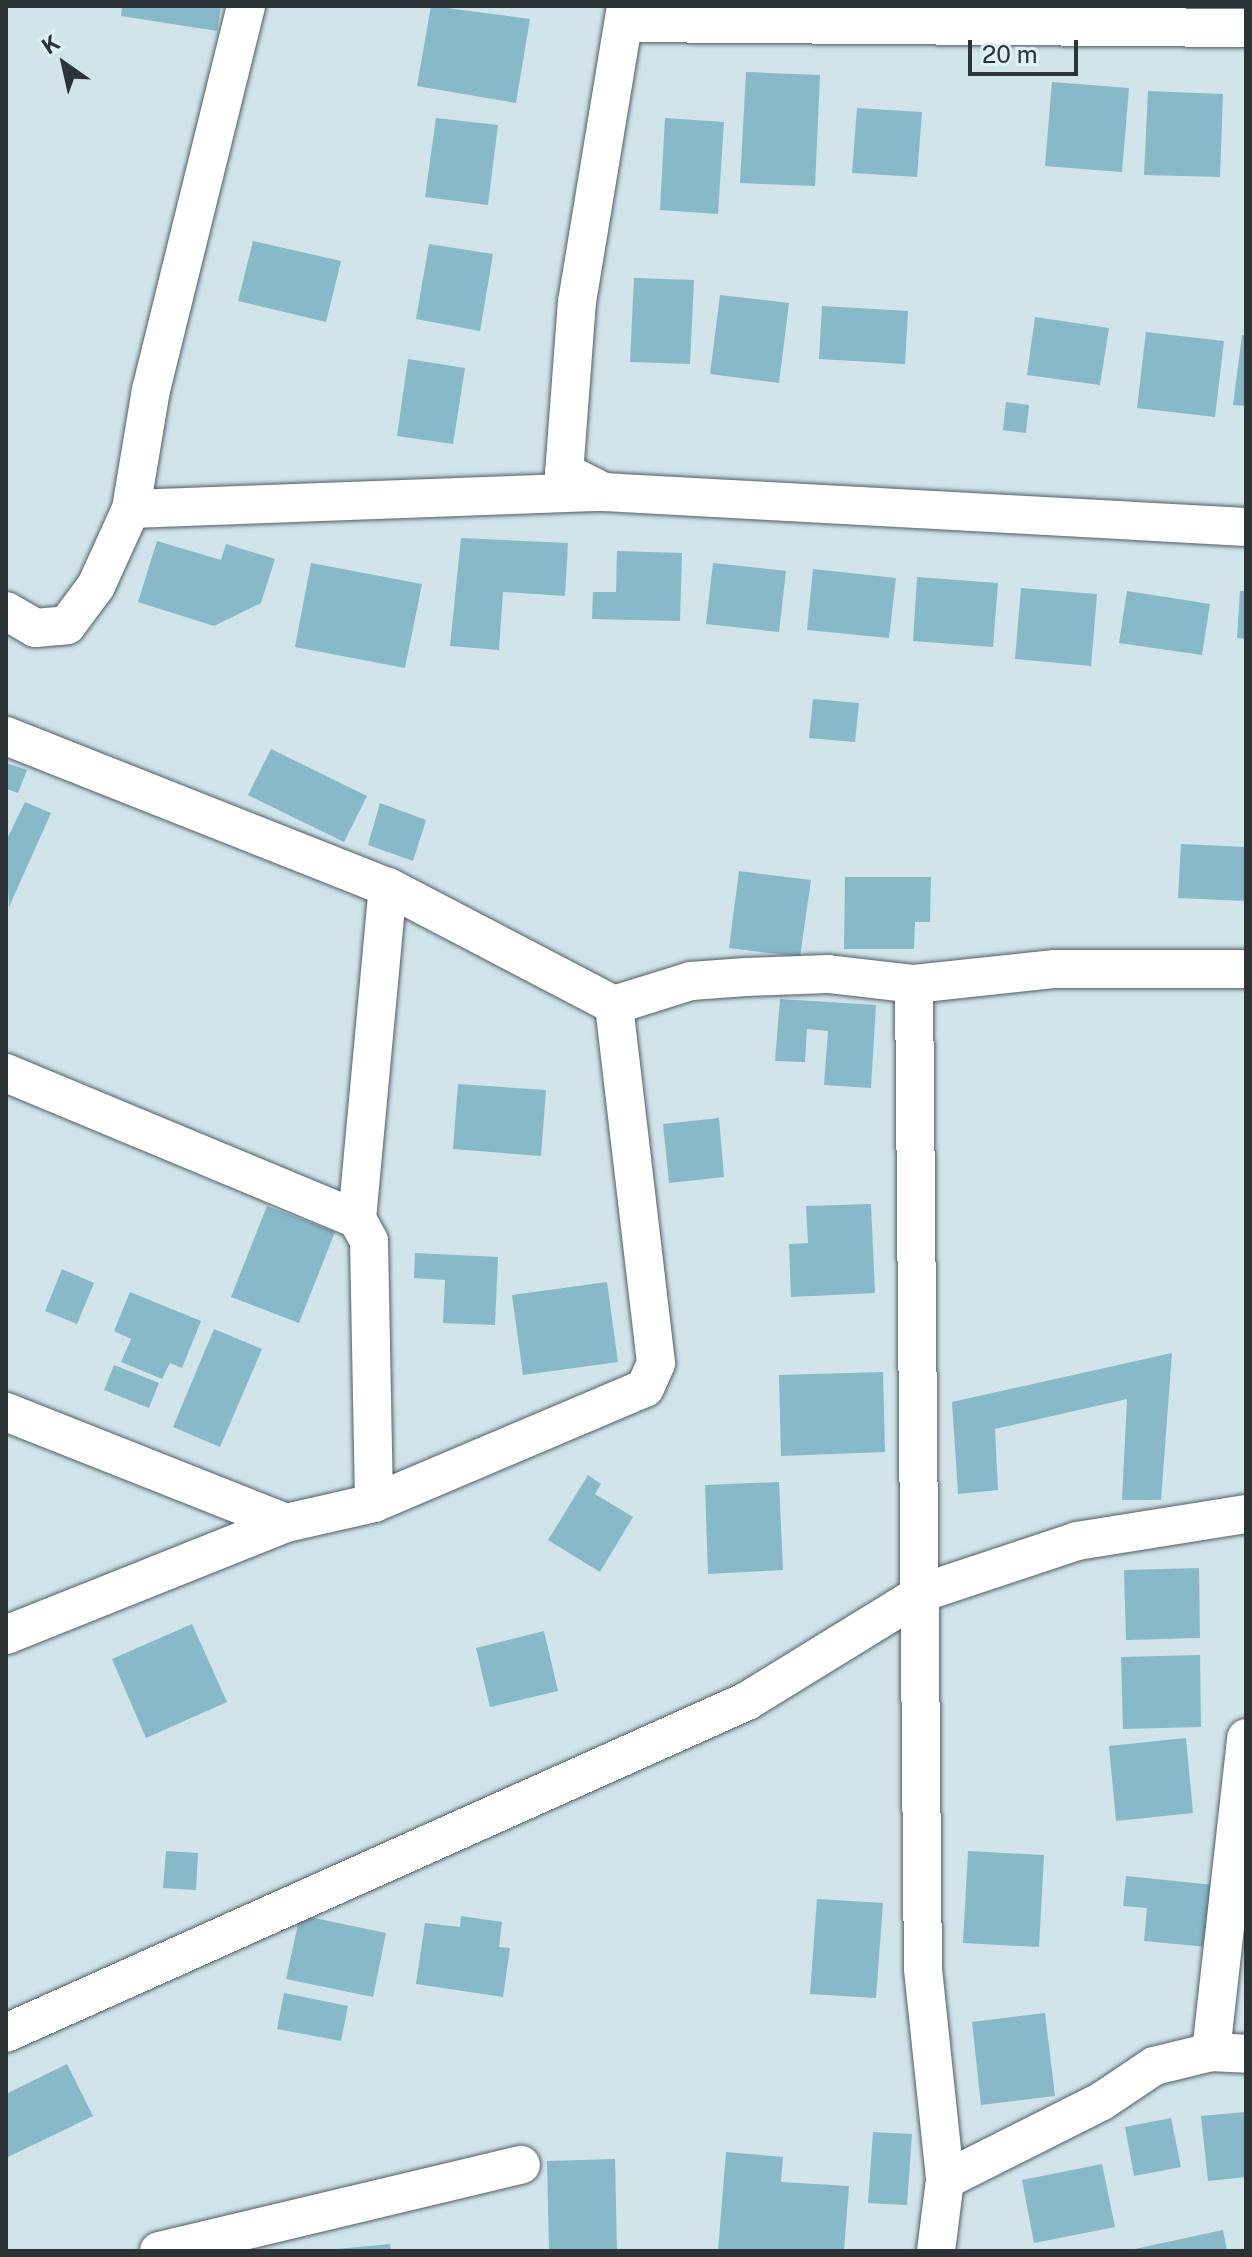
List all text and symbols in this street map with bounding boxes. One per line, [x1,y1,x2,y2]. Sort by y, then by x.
north arrow [24,24,104,104]
scale bar [972,24,1082,74]
text: K [37,29,64,59]
text: 20 m [982,40,1038,68]

